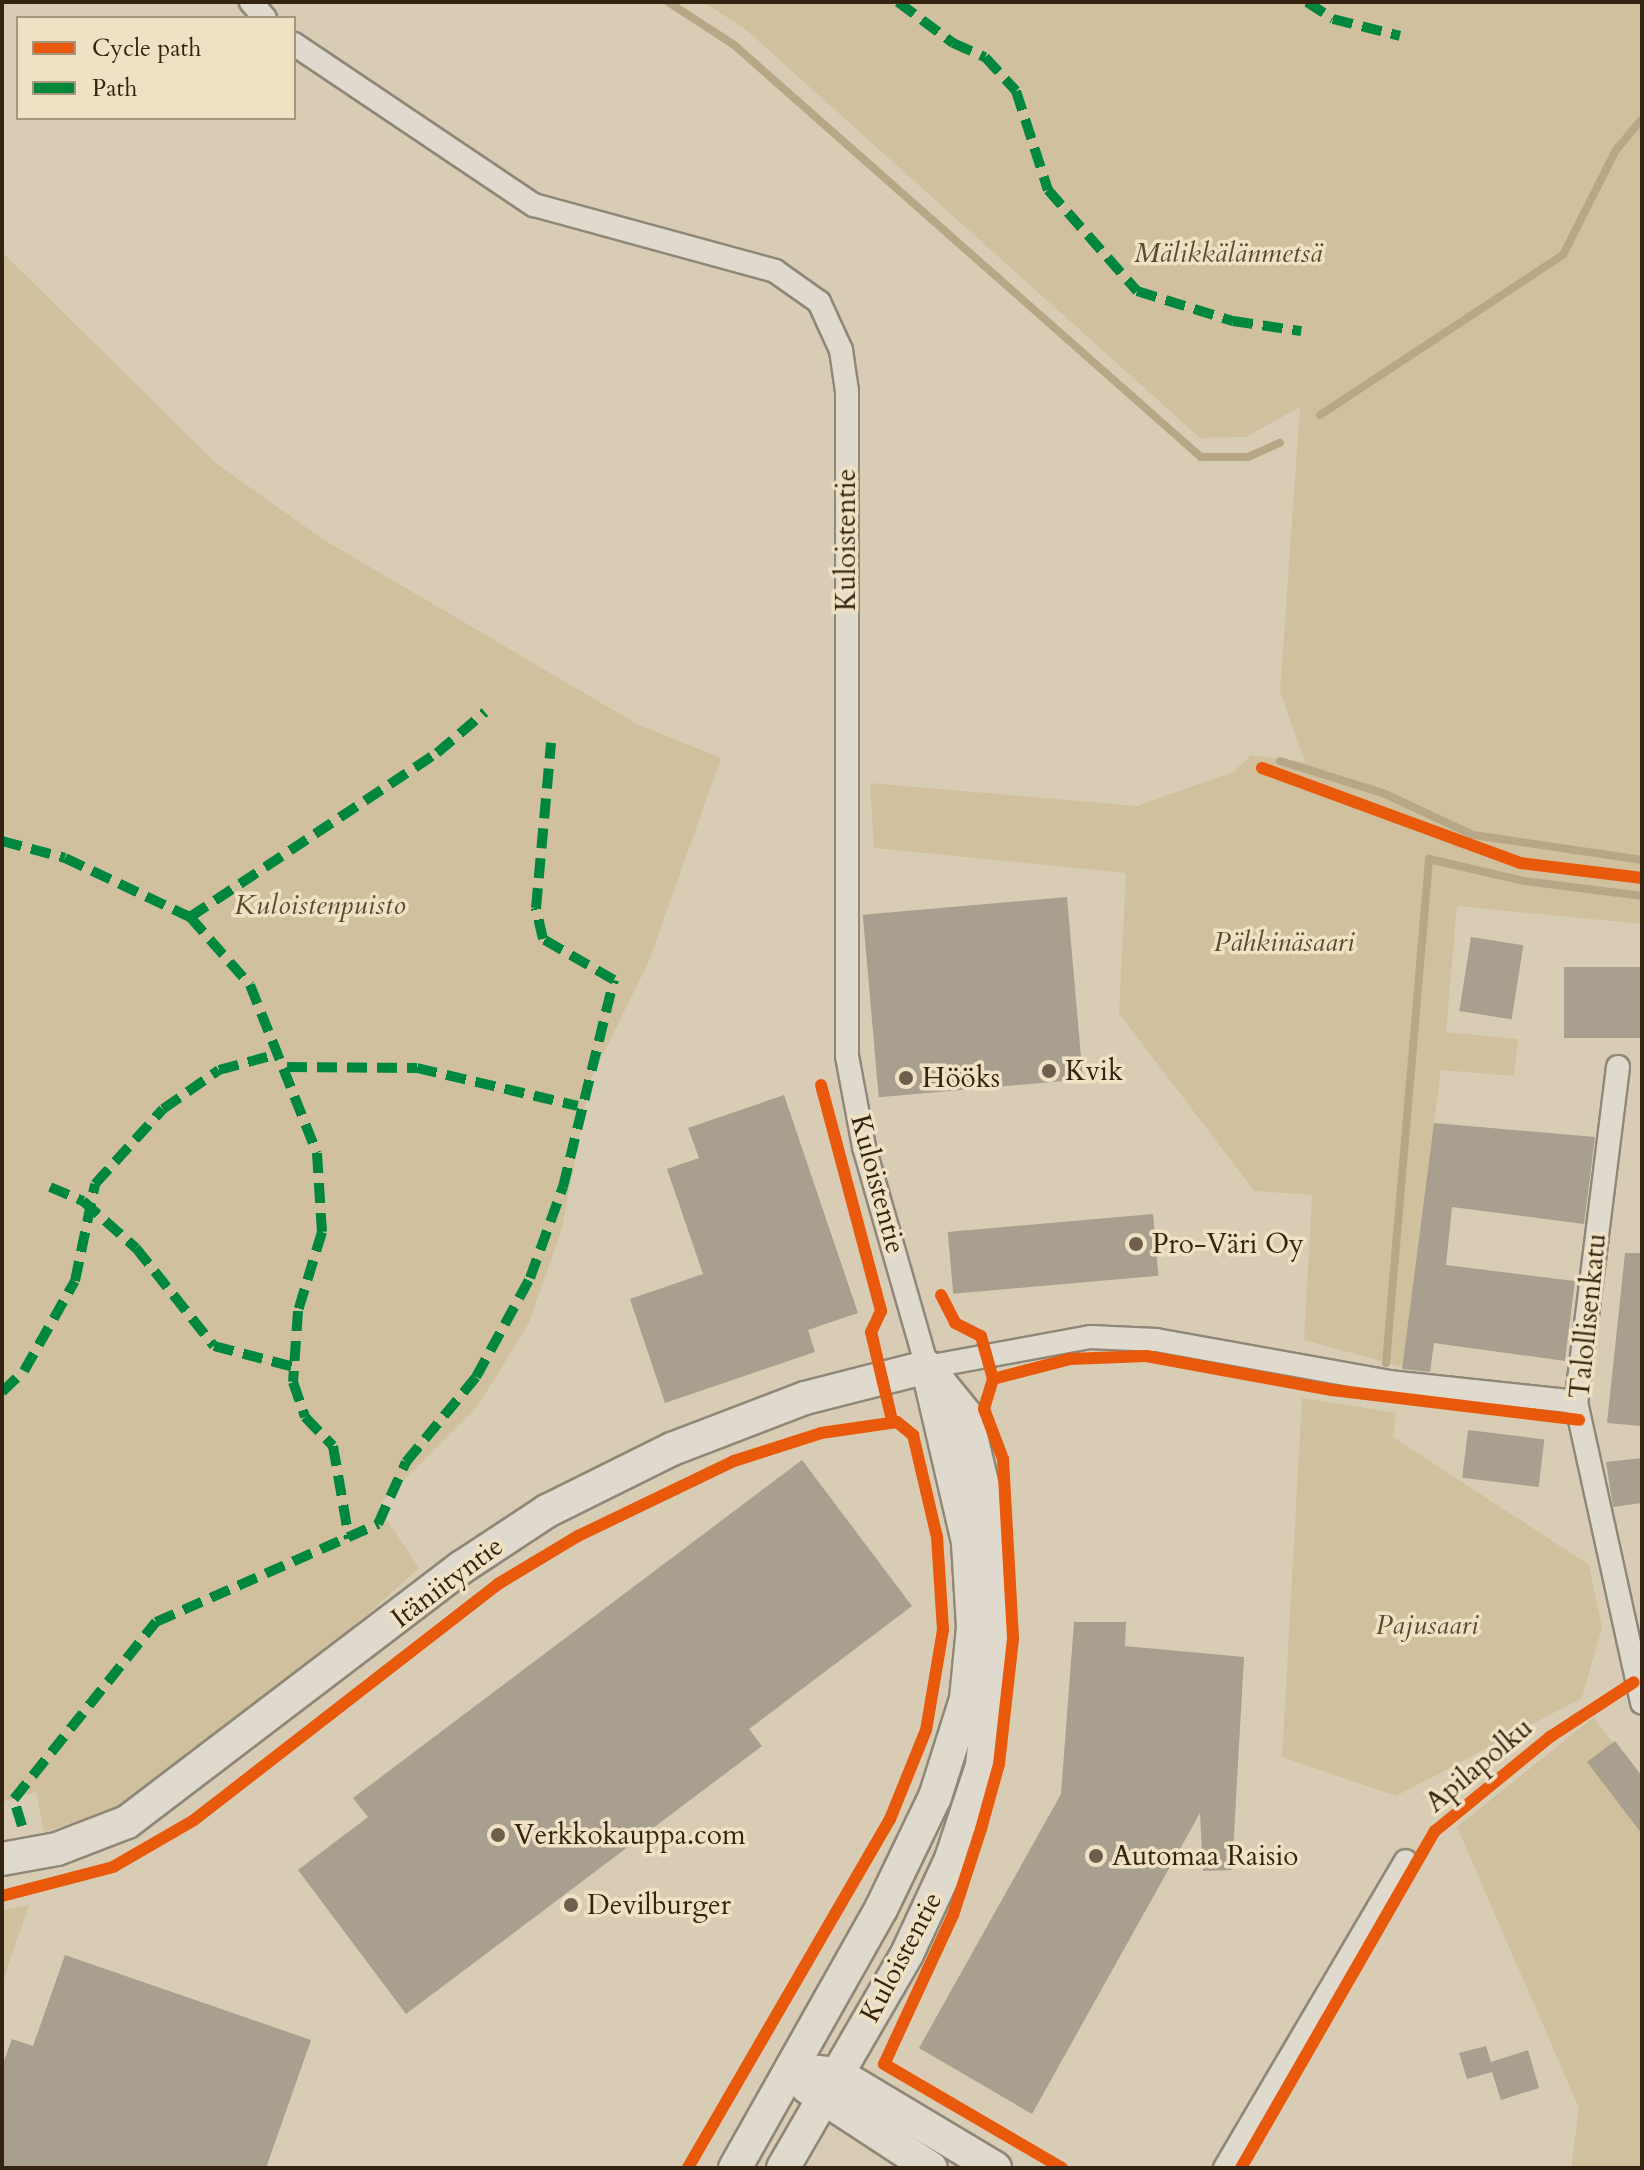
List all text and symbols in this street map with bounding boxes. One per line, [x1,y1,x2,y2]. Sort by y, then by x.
legend [16,16,296,120]
text: Cycle path [92,32,201,65]
text: Path [92,72,137,105]
park label: Mälikkälänmetsä [1134,236,1322,270]
street label: Kuloistentie [829,469,863,611]
park label: Kuloistenpuisto [234,888,406,922]
park label: Pähkinäsaari [1214,925,1354,959]
place label: Kvik [1065,1054,1123,1088]
place label: Hööks [922,1061,1000,1095]
marker: Kvik [1040,1062,1058,1080]
marker: Hööks [897,1069,915,1087]
street label: Kuloistentie [843,1111,913,1257]
place label: Pro-Väri Oy [1152,1227,1304,1261]
street label: Talollisenkatu [1563,1232,1613,1400]
marker: Pro-Väri Oy [1127,1235,1145,1253]
street label: Itäniityntie [384,1529,510,1635]
park label: Pajusaari [1376,1608,1478,1642]
street label: Apilapolku [1419,1711,1539,1819]
place label: Verkkokauppa.com [514,1818,746,1852]
marker: Verkkokauppa.com [489,1826,507,1844]
place label: Automaa Raisio [1112,1839,1298,1873]
marker: Automaa Raisio [1087,1847,1105,1865]
street label: Kuloistentie [853,1886,949,2028]
place label: Devilburger [587,1888,731,1922]
marker: Devilburger [562,1896,580,1914]

